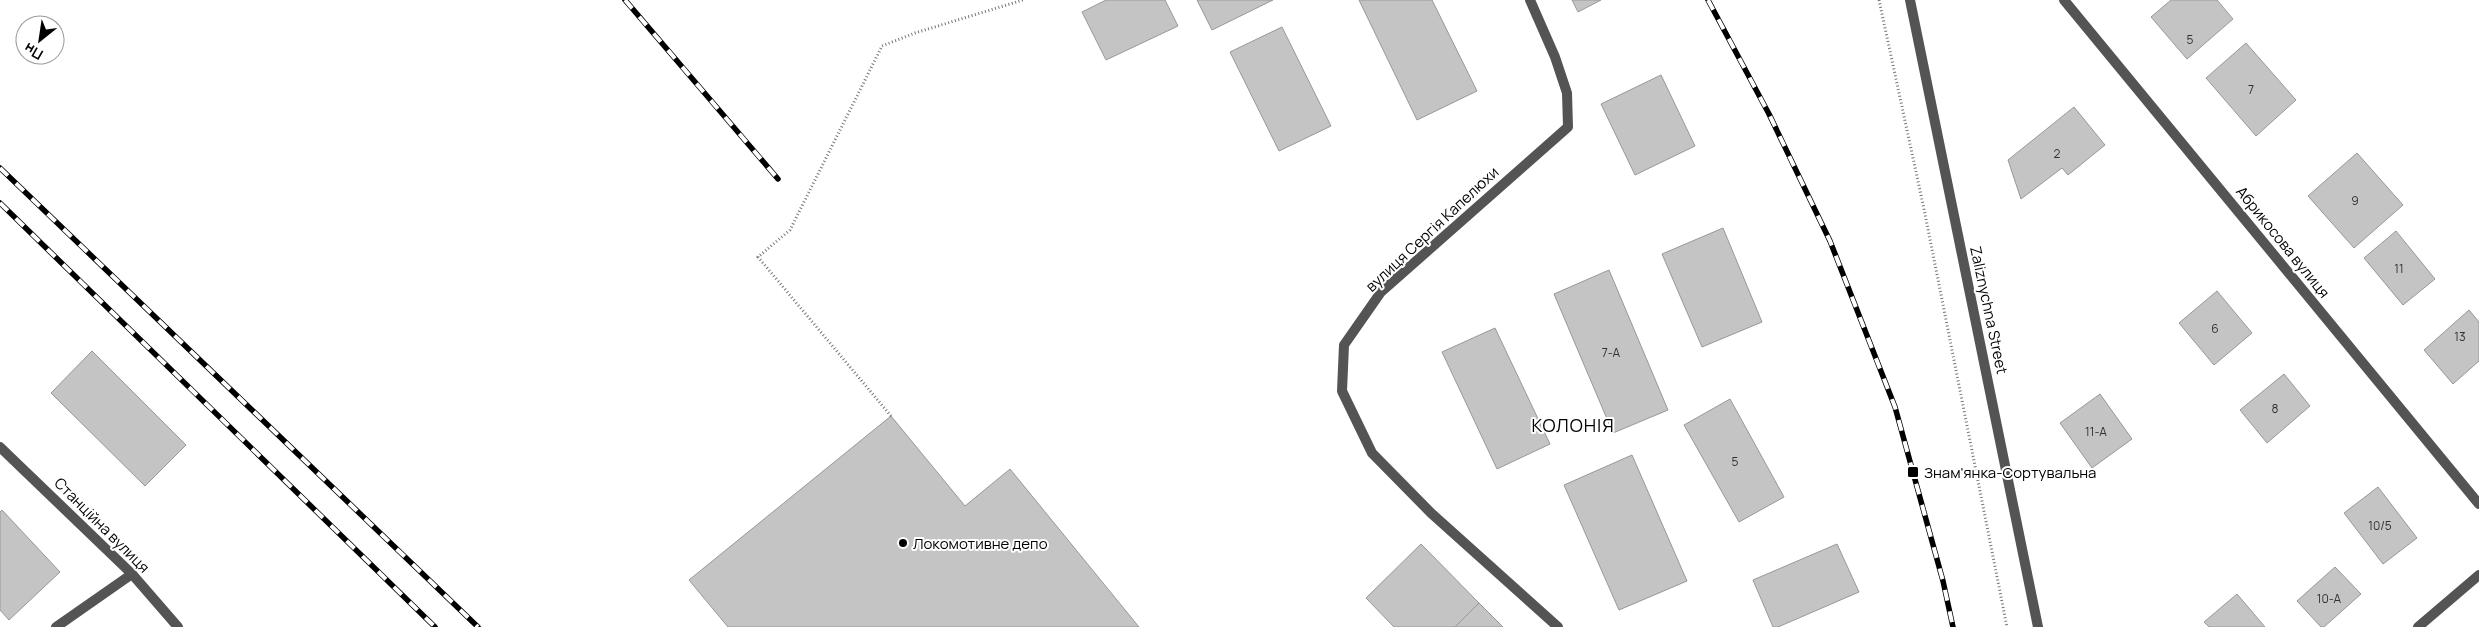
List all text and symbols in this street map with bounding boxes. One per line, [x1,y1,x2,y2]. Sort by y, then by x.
north arrow [15,15,65,65]
house number: 5 [2187,31,2194,48]
text: Пн [20,39,46,65]
house number: 7 [2248,81,2254,98]
house number: 2 [2054,145,2061,162]
street label: вулиця Сергія Капелюхи [1361,162,1503,296]
street label: Абрикосова вулиця [2231,182,2335,302]
house number: 9 [2351,192,2359,209]
street label: Zaliznychna Street [1965,244,2013,376]
house number: 11 [2394,260,2404,277]
house number: 6 [2211,320,2219,337]
house number: 13 [2454,328,2466,345]
house number: 7-А [1602,344,1621,361]
house number: 8 [2272,400,2279,417]
district label: КОЛОНІЯ [1531,413,1615,437]
house number: 11-А [2085,423,2107,440]
house number: 5 [1732,453,1739,470]
place label: Знам'янка-Сортувальна [1924,462,2096,483]
marker: Знам'янка-Сортувальна [1906,465,1920,479]
street label: Станційна вулиця [50,473,154,577]
house number: 10/5 [2368,517,2392,534]
place label: Локомотивне депо [913,533,1048,554]
marker: Локомотивне депо [897,537,909,549]
house number: 10-А [2317,590,2342,607]

